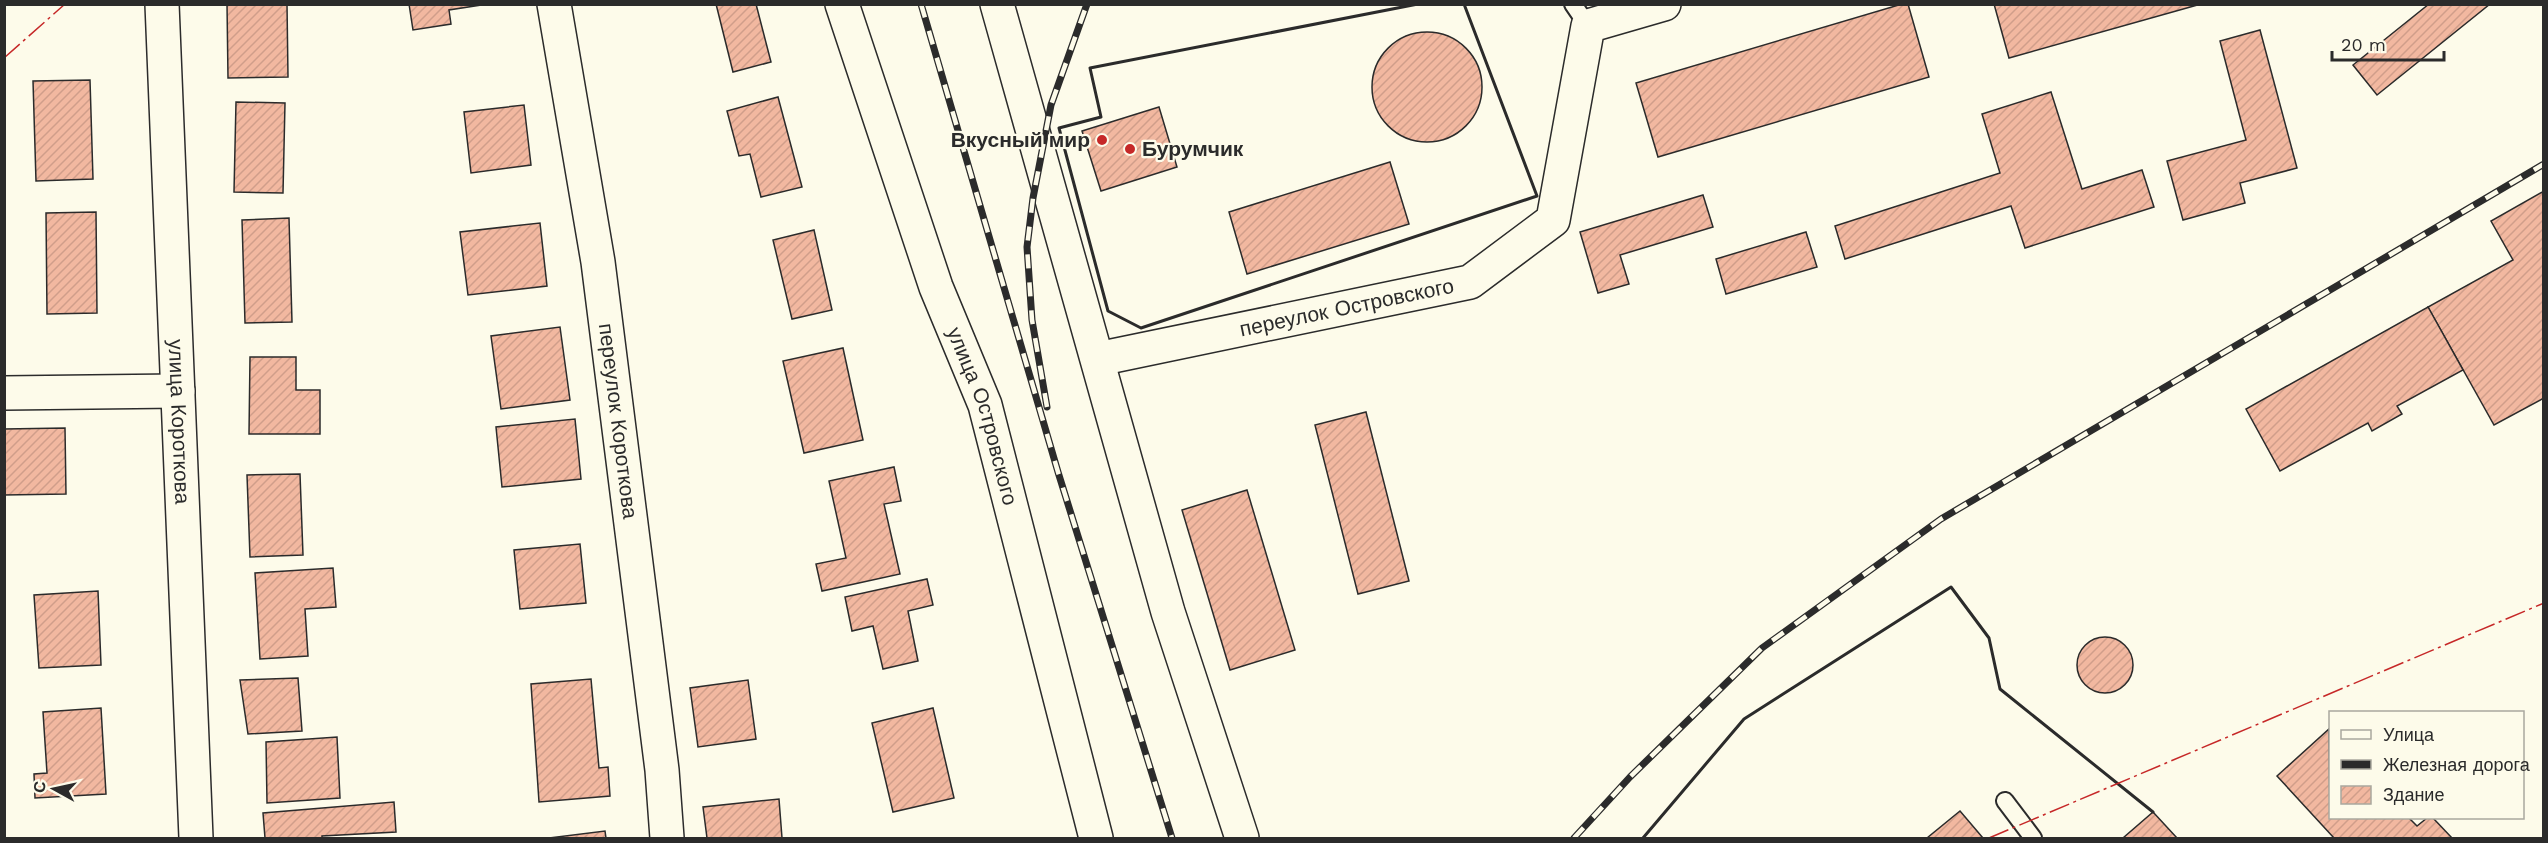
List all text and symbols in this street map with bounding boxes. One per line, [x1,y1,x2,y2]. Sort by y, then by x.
scale bar [2332,24,2444,62]
text: 20 m [2341,34,2386,55]
place label: Вкусный мир [951,127,1090,152]
marker: Вкусный мир [1095,133,1109,147]
place label: Бурумчик [1142,136,1244,161]
marker: Бурумчик [1123,142,1137,156]
street label: переулок Островского [1237,273,1456,341]
street label: переулок Короткова [594,322,643,521]
street label: улица Островского [942,323,1023,508]
street label: улица Короткова [164,339,195,505]
legend [2329,711,2524,819]
text: Улица [2383,724,2435,745]
text: Железная дорога [2383,754,2531,775]
north arrow [24,759,84,819]
text: С [29,780,50,794]
text: Здание [2383,784,2444,805]

